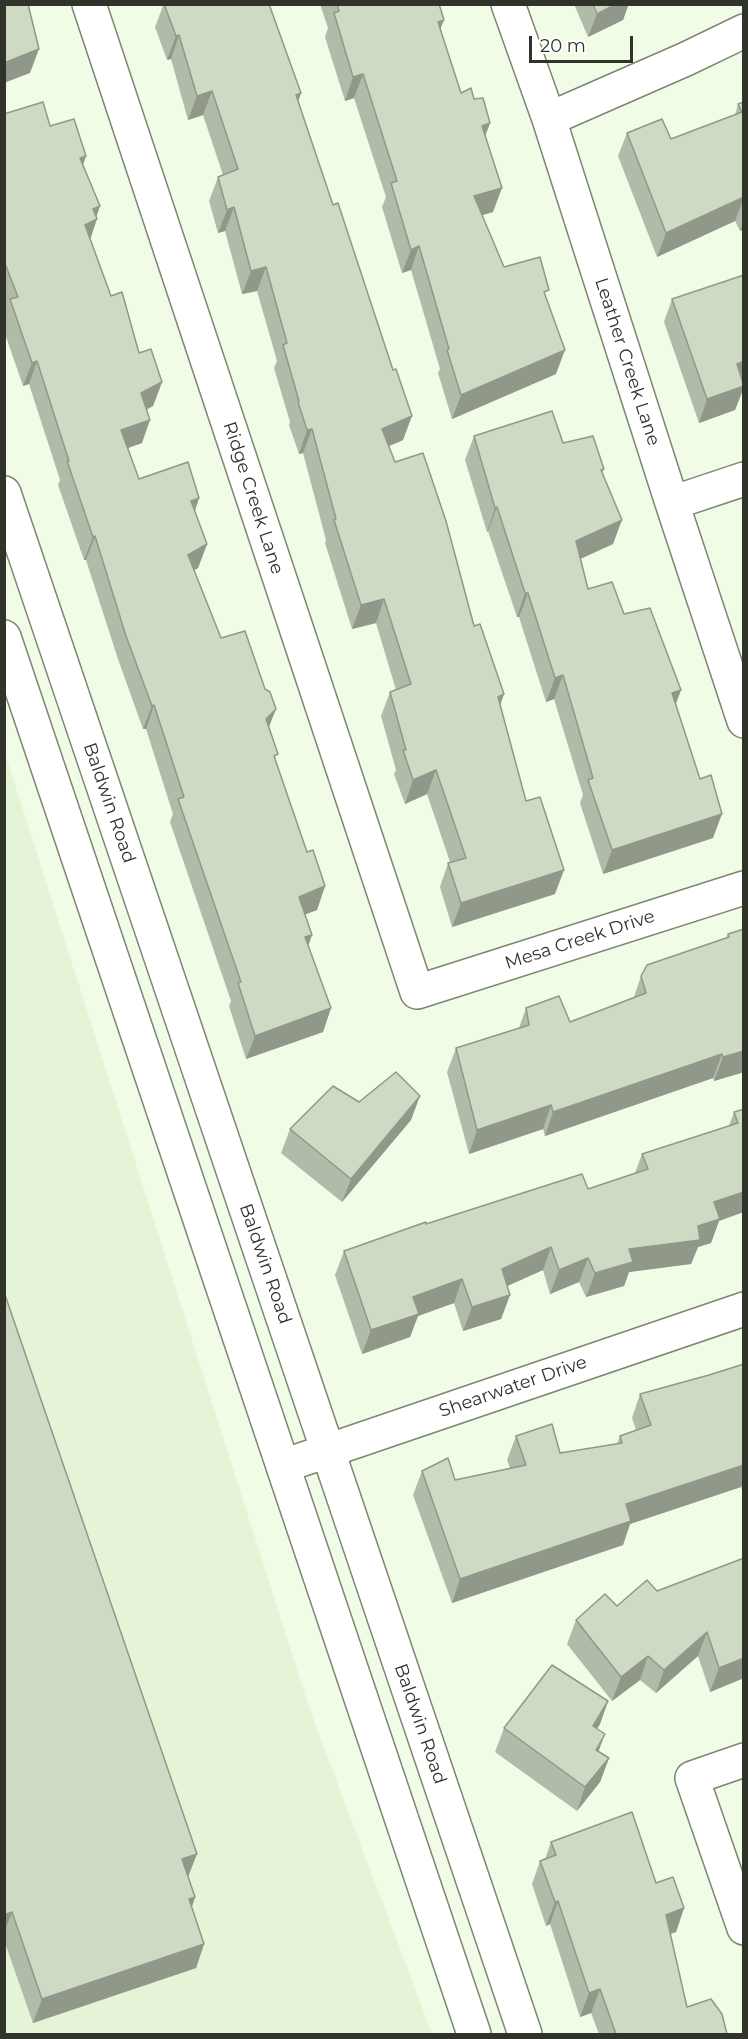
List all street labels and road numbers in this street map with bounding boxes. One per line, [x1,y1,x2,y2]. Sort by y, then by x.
street label: Leather Creek Lane [590,275,664,449]
street label: Ridge Creek Lane [218,419,288,577]
street label: Baldwin Road [78,740,140,866]
street label: Mesa Creek Drive [502,906,658,974]
street label: Baldwin Road [234,1201,296,1327]
street label: Shearwater Drive [436,1352,590,1422]
street label: Baldwin Road [389,1661,451,1787]

